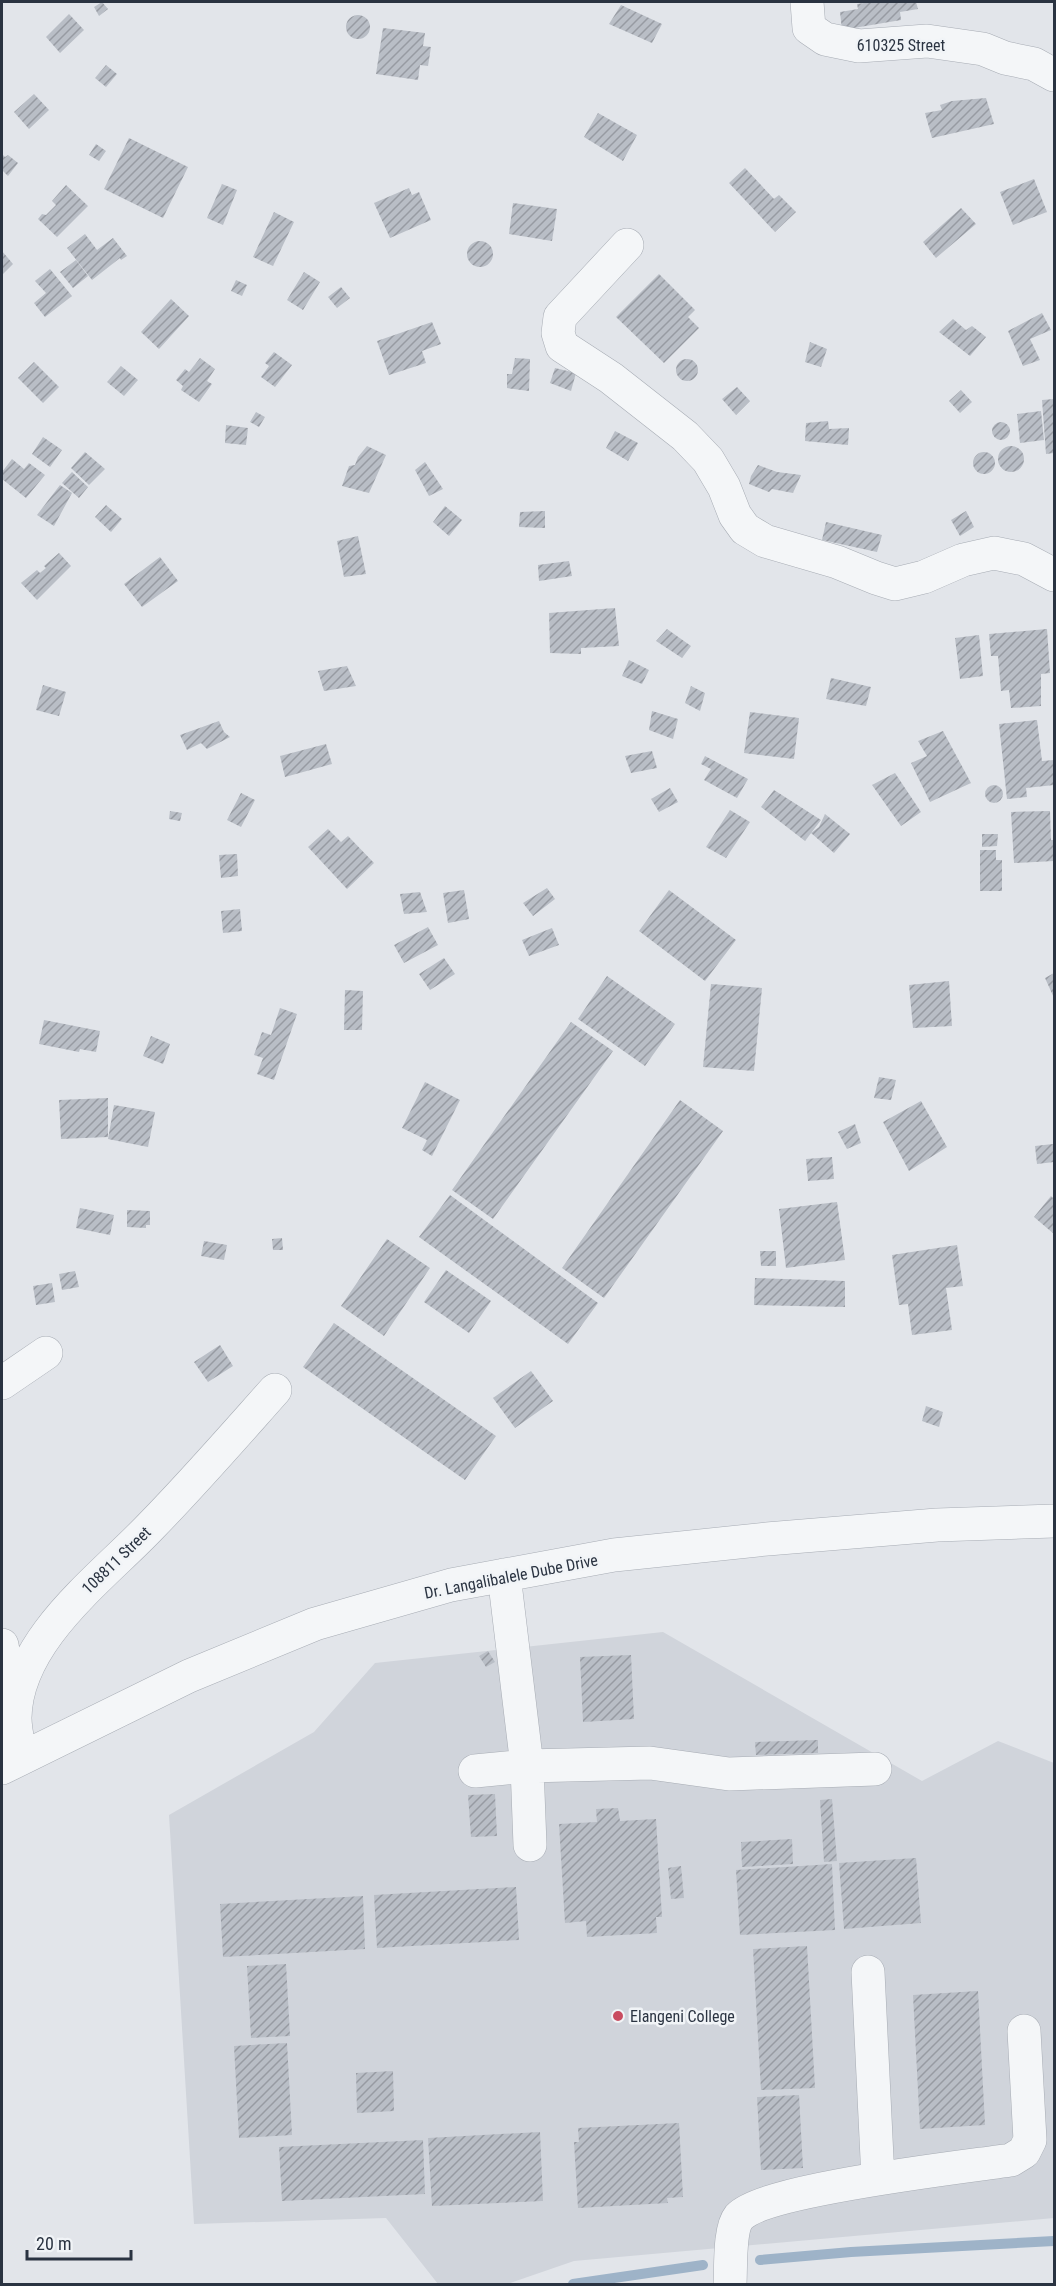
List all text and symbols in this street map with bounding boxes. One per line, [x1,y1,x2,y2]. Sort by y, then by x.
street label: 610325 Street [857,36,946,55]
street label: 108811 Street [78,1523,155,1598]
street label: Dr. Langalibalele Dube Drive [423,1550,599,1603]
place label: Elangeni College [630,2007,735,2026]
marker: Elangeni College [611,2009,625,2023]
scale bar [27,2223,130,2261]
text: 20 m [36,2233,71,2254]

